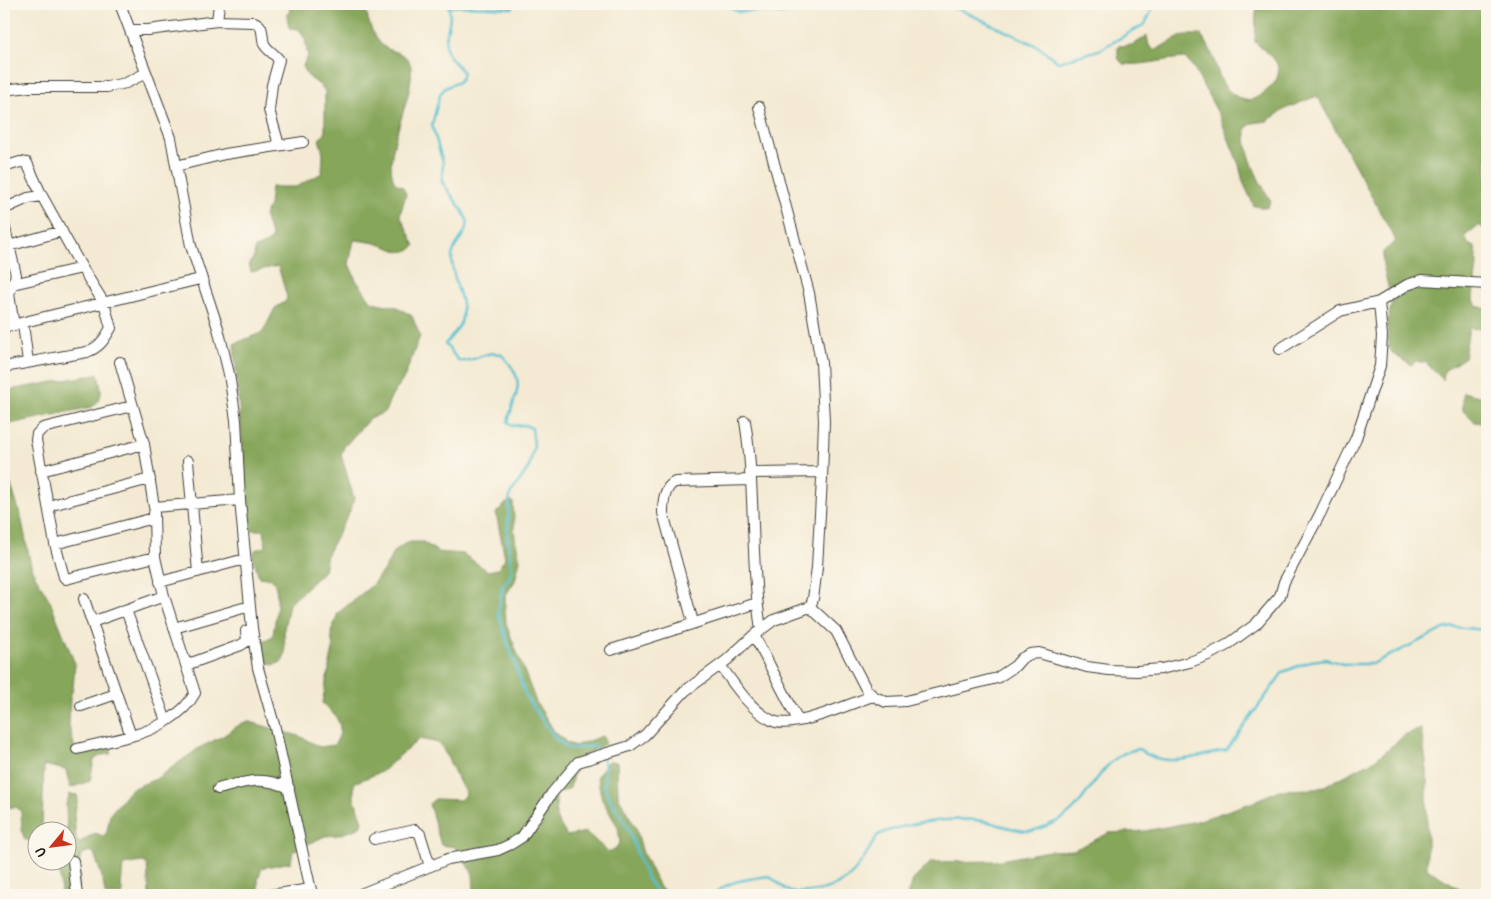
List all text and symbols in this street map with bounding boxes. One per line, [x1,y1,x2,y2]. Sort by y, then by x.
north arrow [28,822,78,872]
text: U [30,844,50,861]

